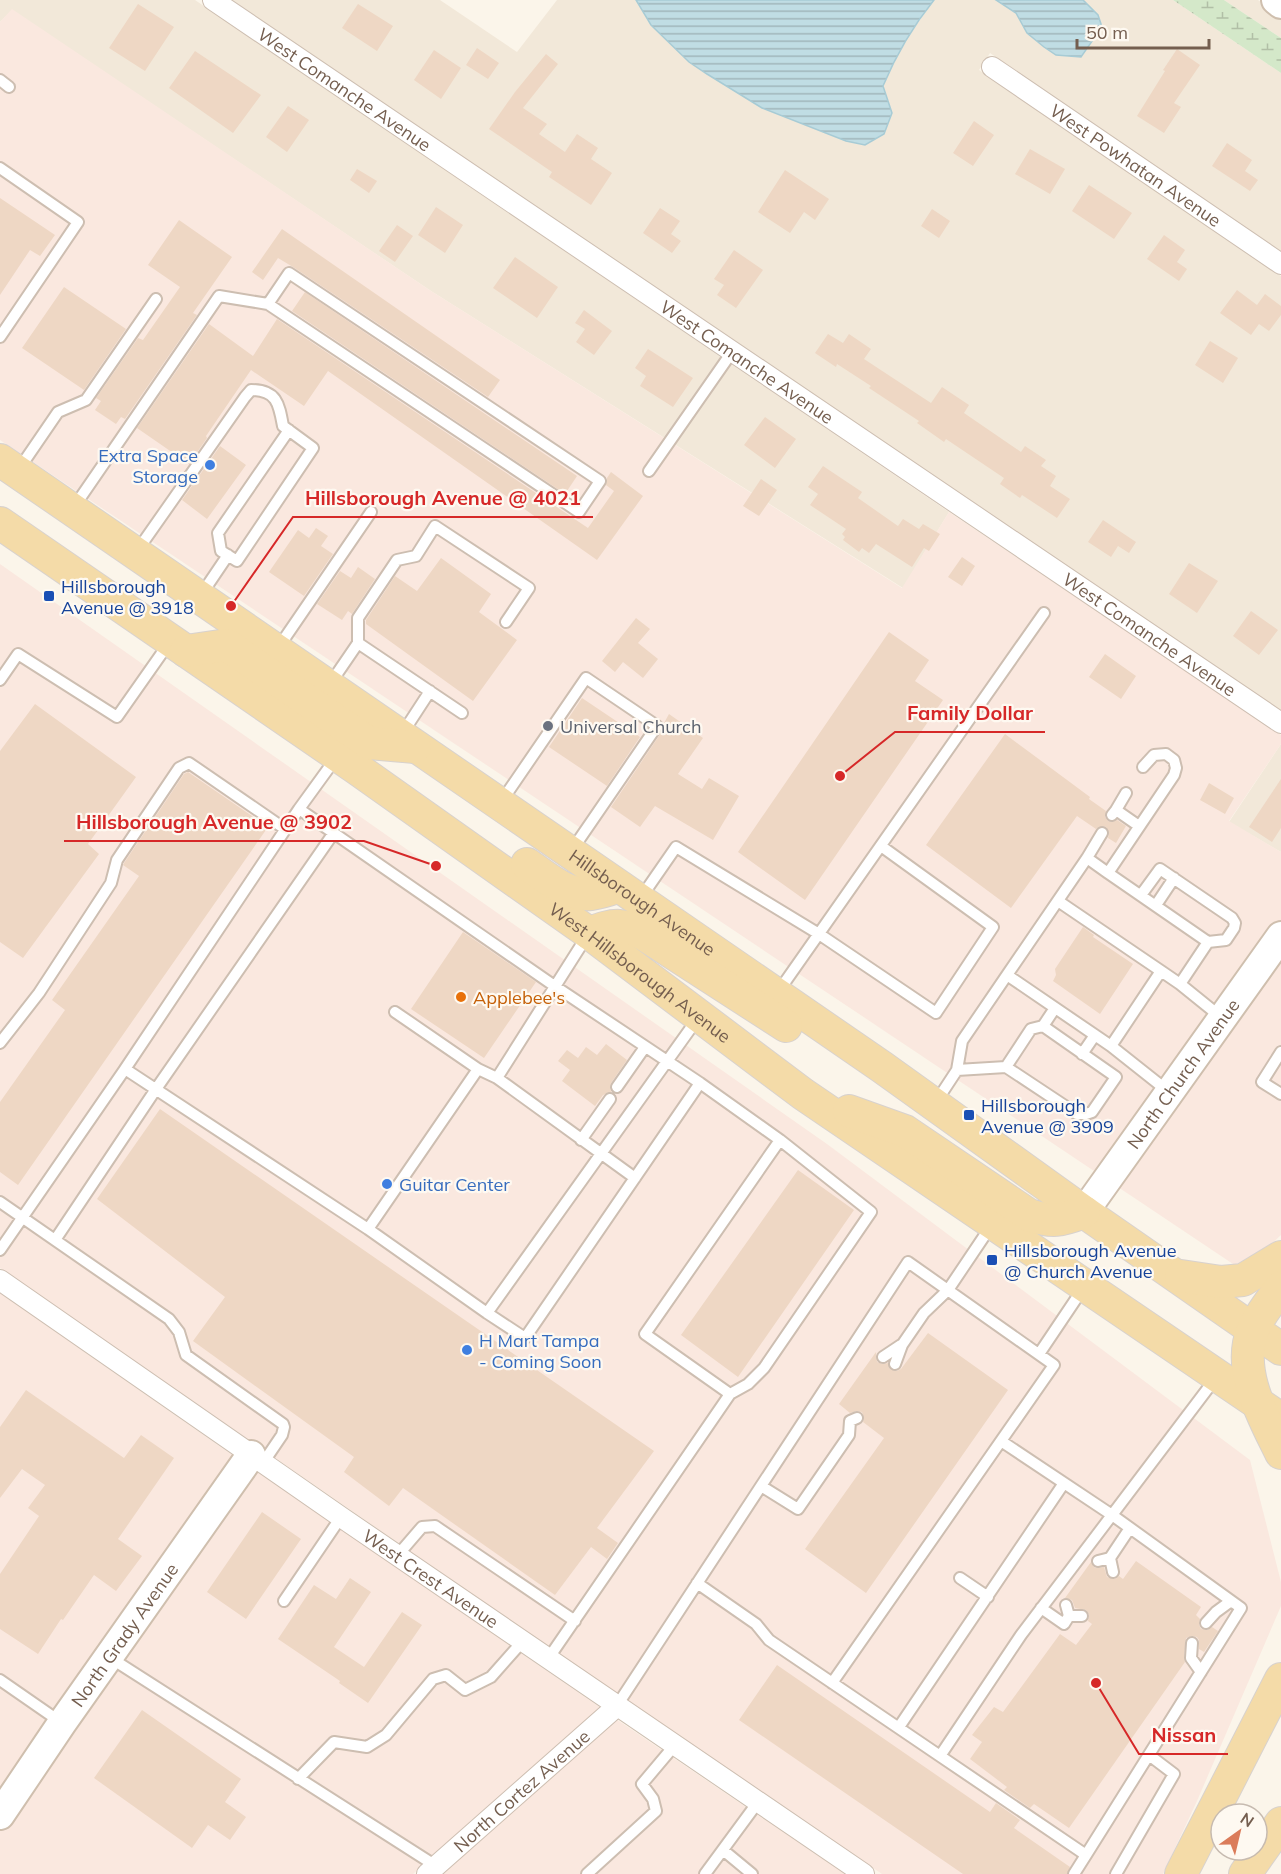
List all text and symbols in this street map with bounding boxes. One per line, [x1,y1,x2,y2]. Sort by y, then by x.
scale bar [1077,12,1209,50]
text: 50 m [1086,21,1128,44]
street label: West Comanche Avenue [254,22,436,156]
street label: West Powhatan Avenue [1046,99,1226,231]
street label: West Comanche Avenue [656,295,838,428]
place label: Extra Space Storage [98,444,198,488]
marker: Extra Space Storage [203,458,217,472]
callout: Hillsborough Avenue @ 4021 [293,479,593,517]
text: Hillsborough Avenue @ 4021 [305,485,581,510]
street label: West Comanche Avenue [1058,567,1241,701]
place label: Hillsborough Avenue @ 3918 [61,575,194,619]
marker: Hillsborough Avenue @ 3918 [42,589,56,603]
callout: Family Dollar [895,694,1045,732]
text: Family Dollar [907,700,1033,725]
place label: Universal Church [560,715,701,738]
marker: Universal Church [541,719,555,733]
callout: Hillsborough Avenue @ 3902 [64,803,364,841]
text: Hillsborough Avenue @ 3902 [76,809,352,834]
street label: Hillsborough Avenue [565,844,720,961]
street label: West Hillsborough Avenue [545,897,736,1047]
place label: Applebee's [473,986,565,1009]
marker: Applebee's [454,990,468,1004]
street label: North Church Avenue [1121,994,1244,1153]
place label: Hillsborough Avenue @ 3909 [981,1094,1114,1138]
marker: Hillsborough Avenue @ 3909 [962,1108,976,1122]
place label: Guitar Center [399,1173,510,1196]
marker: Guitar Center [380,1177,394,1191]
place label: Hillsborough Avenue @ Church Avenue [1004,1239,1177,1283]
marker: Hillsborough Avenue @ Church Avenue [985,1253,999,1267]
place label: H Mart Tampa - Coming Soon [479,1329,602,1373]
marker: H Mart Tampa - Coming Soon [460,1343,474,1357]
street label: West Crest Avenue [358,1524,503,1633]
street label: North Grady Avenue [66,1558,183,1711]
callout: Nissan [1139,1716,1228,1754]
text: Nissan [1152,1722,1216,1747]
street label: North Cortez Avenue [449,1724,594,1857]
north arrow [1209,1802,1269,1862]
text: N [1237,1808,1258,1831]

